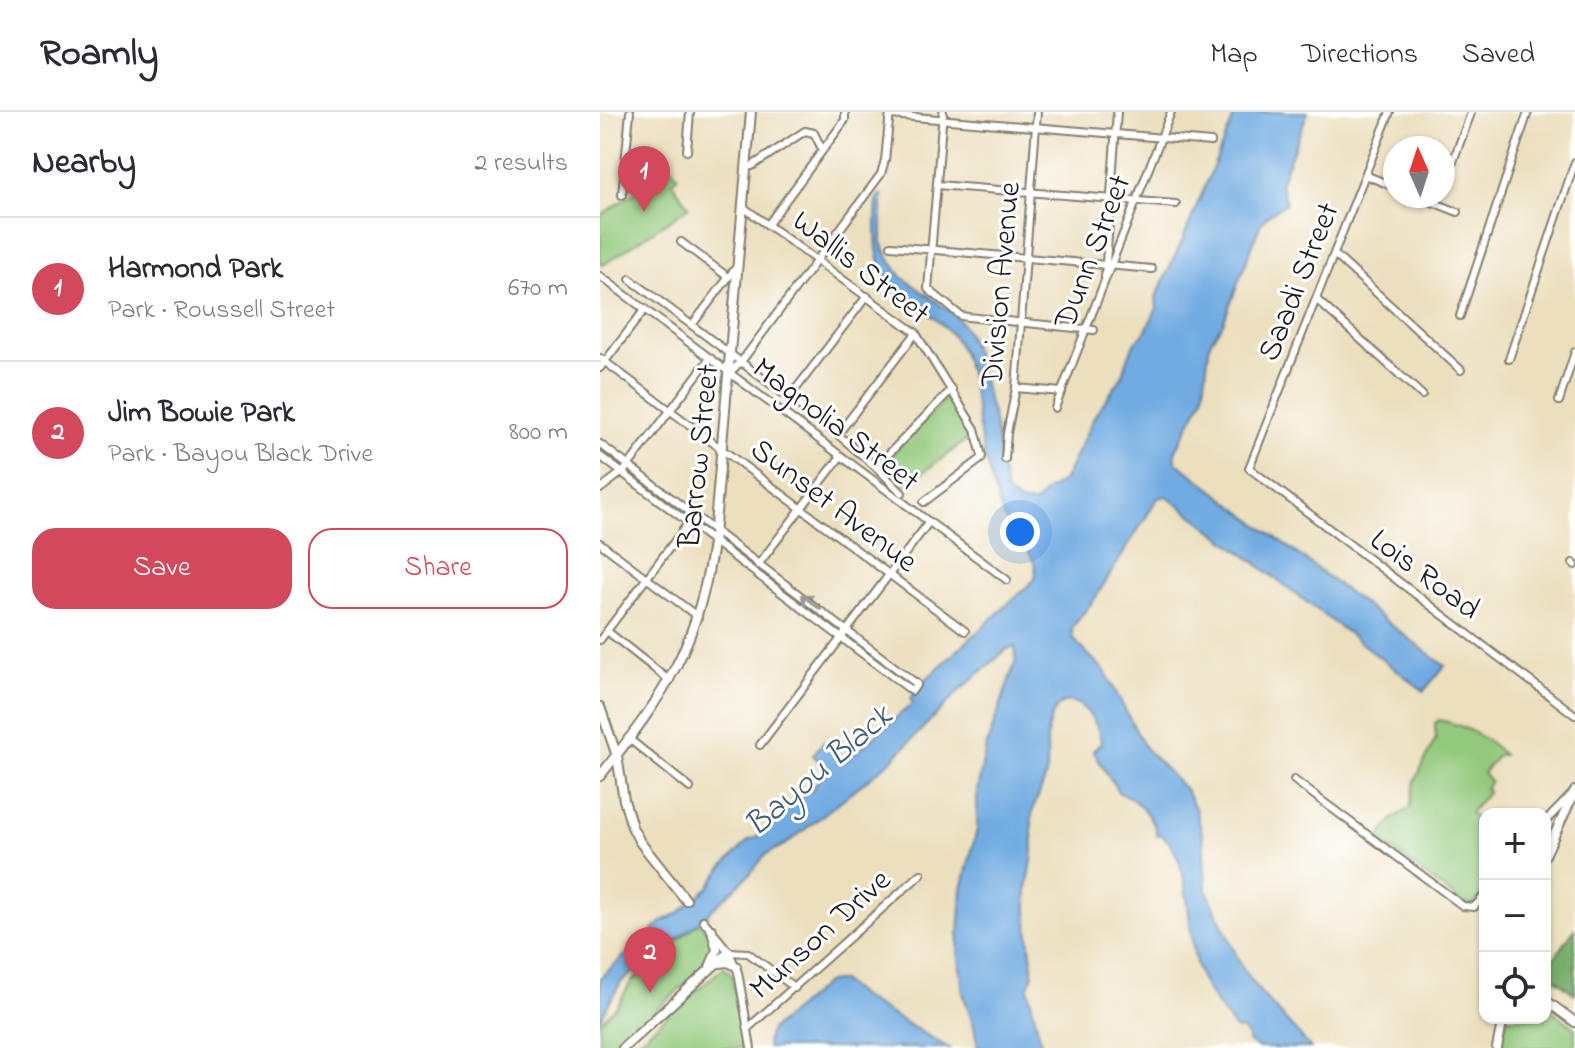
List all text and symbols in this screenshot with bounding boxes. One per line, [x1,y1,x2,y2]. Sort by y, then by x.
text: Roamly [40,27,158,83]
text: Map [1210,35,1258,76]
text: Directions [1302,35,1418,76]
text: Saved [1462,35,1535,76]
north arrow [1383,136,1455,208]
text: Nearby [32,139,136,189]
text: 2 results [475,145,568,183]
pin: 1 [618,146,670,212]
street label: Dunn Street [1043,168,1145,337]
street label: Division Avenue [970,179,1035,390]
street label: Saadi Street [1247,196,1353,369]
street label: Wallis Street [781,200,939,338]
text: Harmond Park [108,248,283,292]
text: 1 [54,270,62,308]
text: 670 m [508,270,568,308]
text: Park · Roussell Street [108,292,335,330]
street label: Magnolia Street [741,347,929,505]
street label: Barrow Street [667,362,734,552]
text: Jim Bowie Park [108,392,295,436]
text: 2 [52,414,64,452]
text: 800 m [509,414,568,452]
street label: Sunset Avenue [739,428,927,586]
text: Park · Bayou Black Drive [108,436,373,474]
your location [1000,512,1040,552]
street label: Lois Road [1359,518,1489,633]
button: Save [32,528,292,609]
button: Share [308,528,568,609]
one-way arrow [800,594,822,611]
water label: Bayou Black [735,692,906,850]
map controls [1479,808,1551,1024]
button: + [1479,808,1551,880]
street label: Munson Drive [740,859,903,1012]
button: − [1479,880,1551,952]
pin: 2 [624,927,676,993]
button: locate [1479,952,1551,1024]

